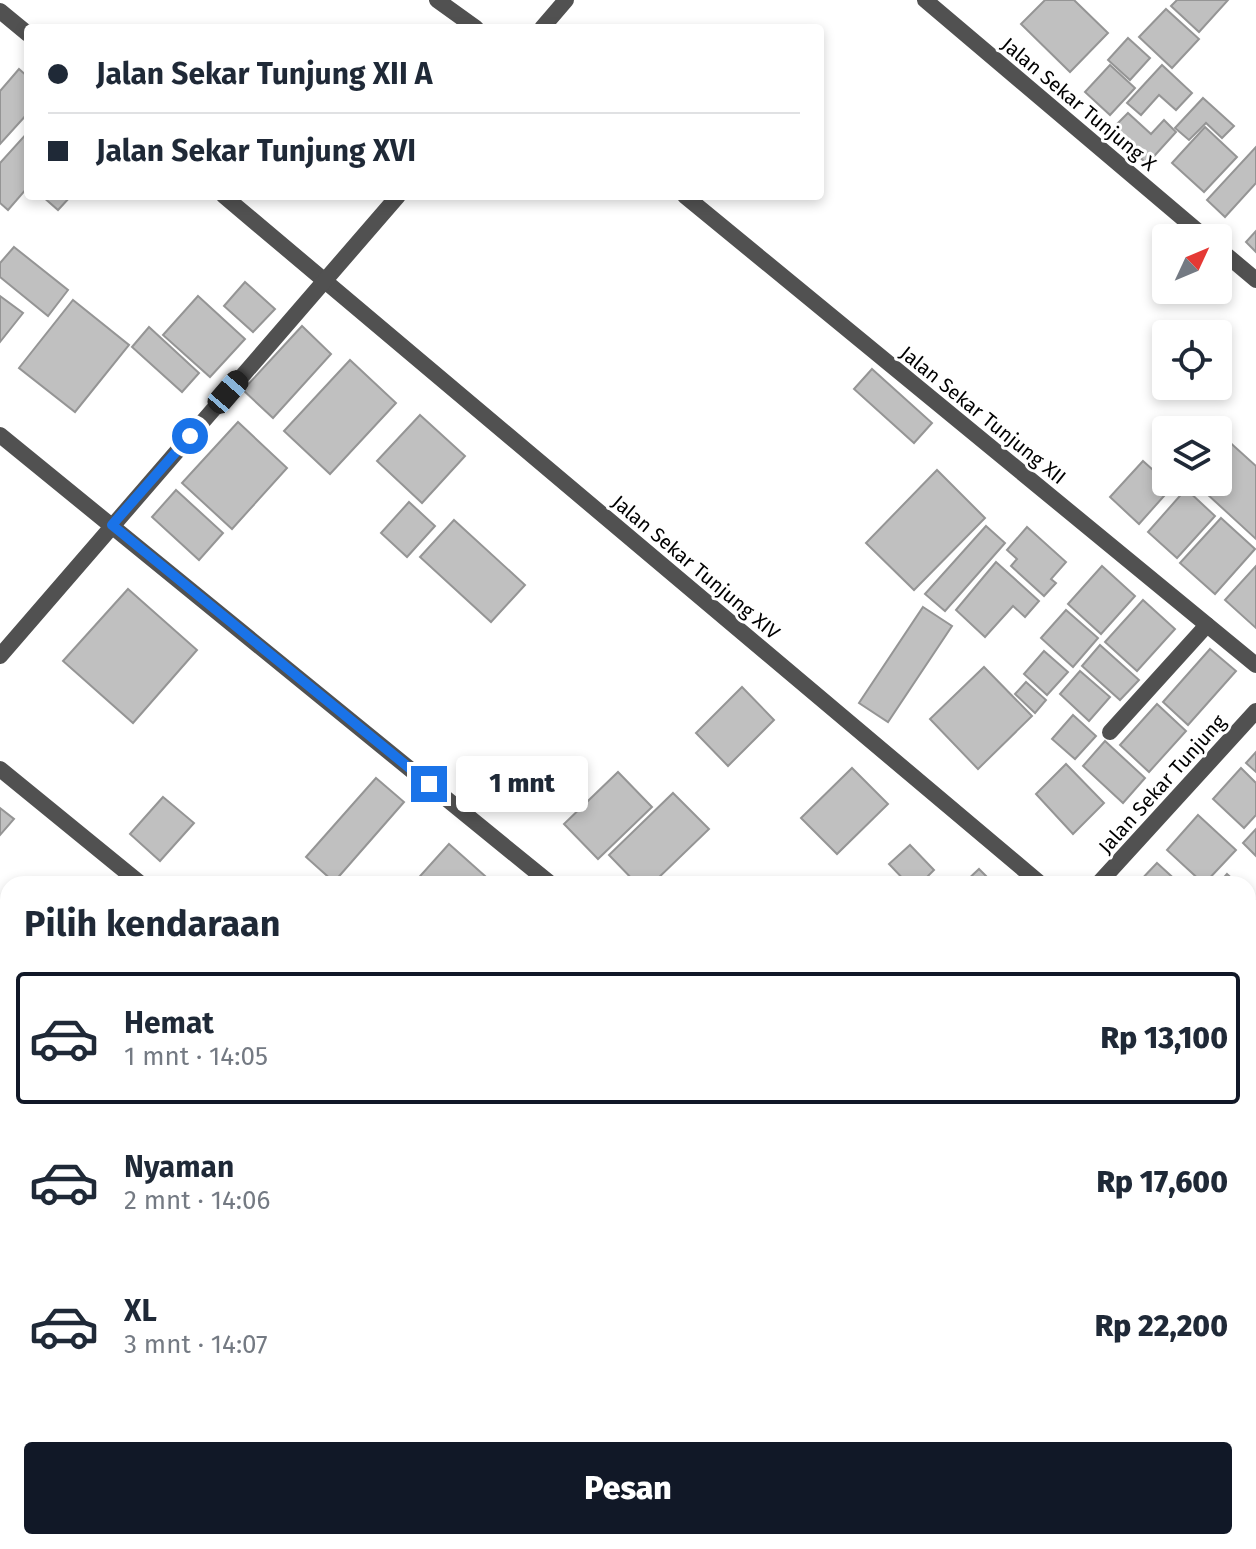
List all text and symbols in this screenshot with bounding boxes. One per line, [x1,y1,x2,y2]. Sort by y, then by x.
street label: Jalan Sekar Tunjung X [997,32,1161,176]
text: Jalan Sekar Tunjung XII A [96,56,433,92]
text: Jalan Sekar Tunjung XVI [96,133,416,169]
north arrow [1152,224,1232,304]
map controls [1152,224,1232,496]
button: locate [1152,320,1232,400]
street label: Jalan Sekar Tunjung XII [895,341,1071,489]
car [203,366,253,418]
button: layers [1152,416,1232,496]
route start [172,418,208,454]
street label: Jalan Sekar Tunjung XIV [607,490,785,644]
street label: Jalan Sekar Tunjung [1093,709,1231,858]
callout: 1 mnt [457,756,589,812]
route end [411,766,447,802]
text: 1 mnt [489,768,555,799]
text: Pilih kendaraan [24,902,281,946]
icon: car [28,1002,100,1074]
text: Hemat [124,1005,214,1041]
text: Rp 13,100 [1101,1020,1228,1056]
text: 1 mnt · 14:05 [124,1041,268,1072]
icon: car [28,1146,100,1218]
text: Nyaman [124,1149,234,1185]
text: Rp 17,600 [1096,1164,1228,1200]
text: 2 mnt · 14:06 [124,1185,270,1216]
icon: car [28,1290,100,1362]
text: XL [124,1293,157,1329]
text: Rp 22,200 [1095,1308,1228,1344]
text: 3 mnt · 14:07 [124,1329,268,1360]
button: Pesan [24,1442,1232,1534]

